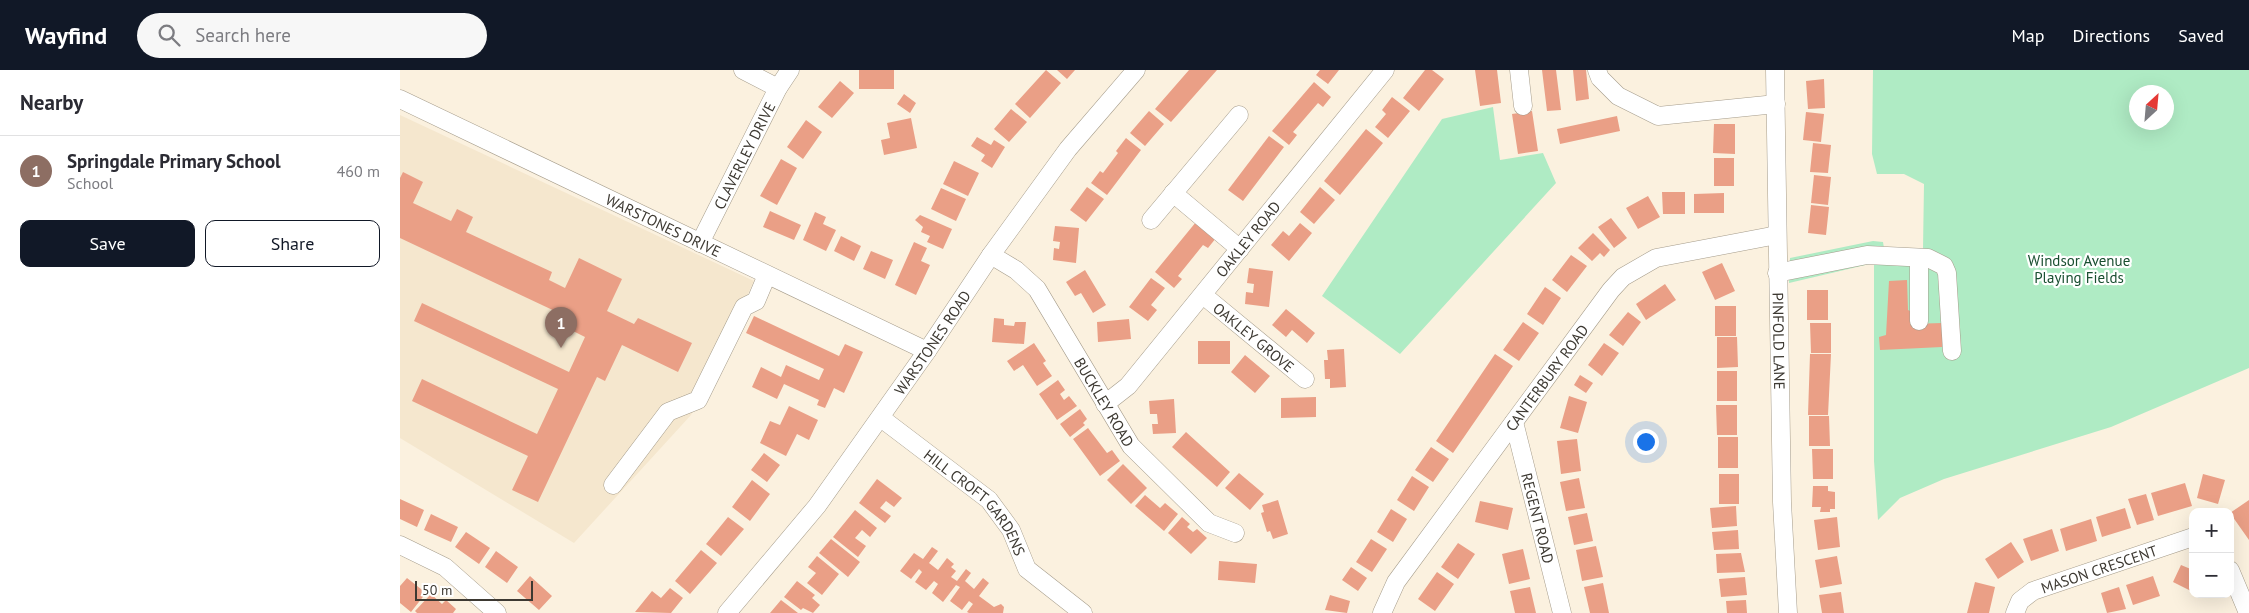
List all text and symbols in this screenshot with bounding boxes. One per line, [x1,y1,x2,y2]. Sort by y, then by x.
search box [137,13,487,58]
text: Wayfind [25,20,107,51]
icon: search [155,21,183,49]
text: Search here [195,23,291,47]
text: Map [2012,24,2044,47]
text: Directions [2072,24,2150,47]
text: Saved [2178,24,2224,47]
north arrow [2129,85,2174,130]
text: Nearby [20,89,83,116]
street label: CLAVERLEY DRIVE [709,99,779,212]
text: Springdale Primary School [67,149,281,173]
text: 1 [31,161,41,181]
text: 460 m [337,161,380,181]
text: School [67,173,113,193]
street label: WARSTONES DRIVE [603,189,724,261]
street label: OAKLEY ROAD [1211,197,1284,281]
button: Save [20,220,195,267]
button: Share [205,220,380,267]
park label: Windsor Avenue Playing Fields [2028,251,2130,287]
street label: WARSTONES ROAD [890,286,974,398]
street label: PINFOLD LANE [1769,292,1790,390]
street label: OAKLEY GROVE [1209,298,1298,376]
pin: 1 [545,307,577,348]
street label: CANTERBURY ROAD [1501,320,1592,435]
street label: BUCKLEY ROAD [1071,354,1139,450]
your location [1633,429,1659,455]
street label: HILL CROFT GARDENS [920,445,1030,558]
street label: REGENT ROAD [1518,471,1559,565]
map controls [2189,508,2234,598]
button: + [2189,508,2234,553]
street label: MASON CRESCENT [2038,540,2160,597]
button: − [2189,553,2234,598]
scale bar [415,578,532,601]
text: 50 m [422,581,452,599]

